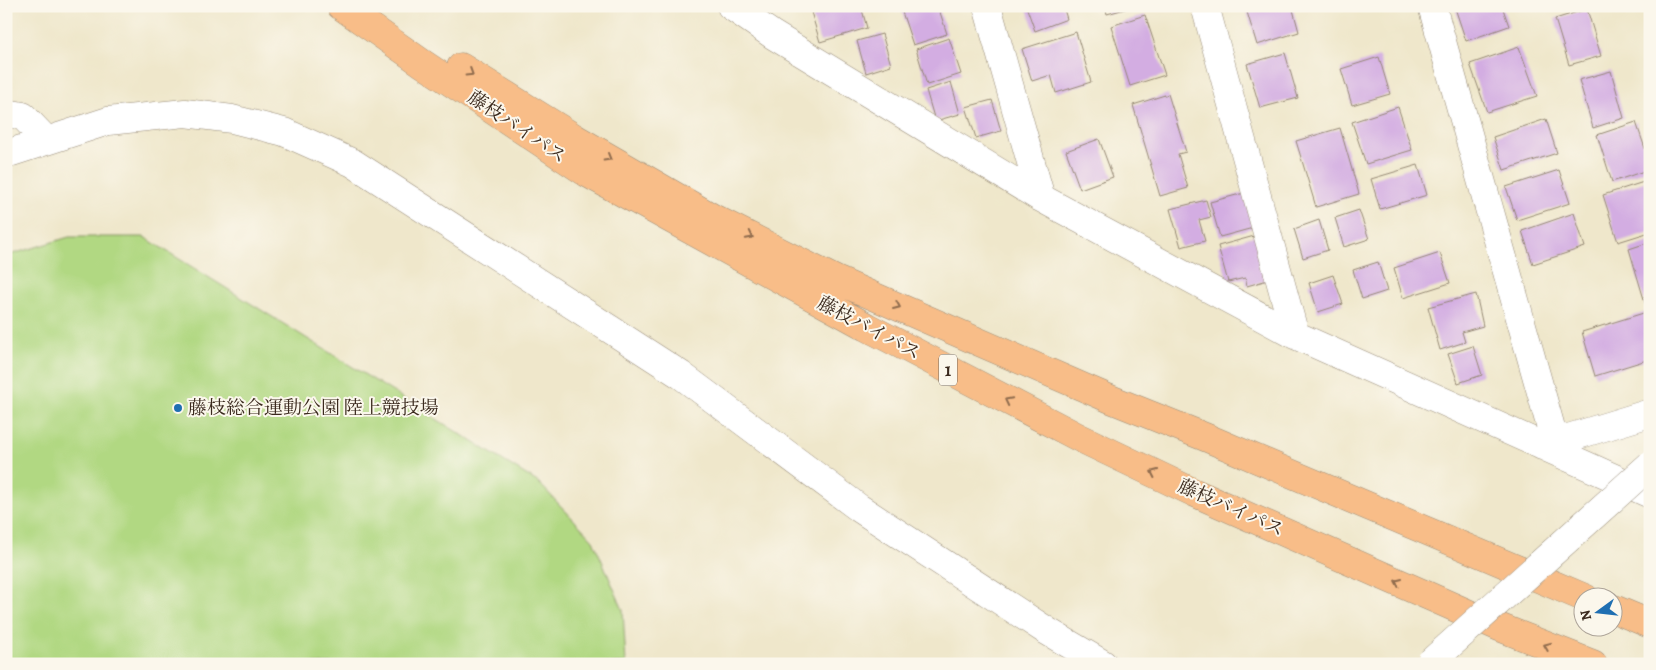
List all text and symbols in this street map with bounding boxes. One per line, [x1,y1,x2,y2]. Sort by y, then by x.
one-way arrow [464,66,473,76]
street label: 藤枝バイパス [463,84,571,170]
one-way arrow [603,151,612,161]
one-way arrow [745,230,754,241]
street label: 藤枝バイパス [813,290,925,366]
one-way arrow [892,300,901,311]
road number: 1 [939,354,957,386]
place label: 藤枝総合運動公園 陸上競技場 [188,395,439,421]
one-way arrow [1004,397,1013,407]
marker: 藤枝総合運動公園 陸上競技場 [172,402,184,414]
one-way arrow [1150,469,1159,479]
street label: 藤枝バイパス [1174,473,1288,543]
one-way arrow [1394,578,1403,589]
north arrow [1574,588,1624,638]
text: N [1575,608,1596,623]
one-way arrow [1544,642,1552,652]

